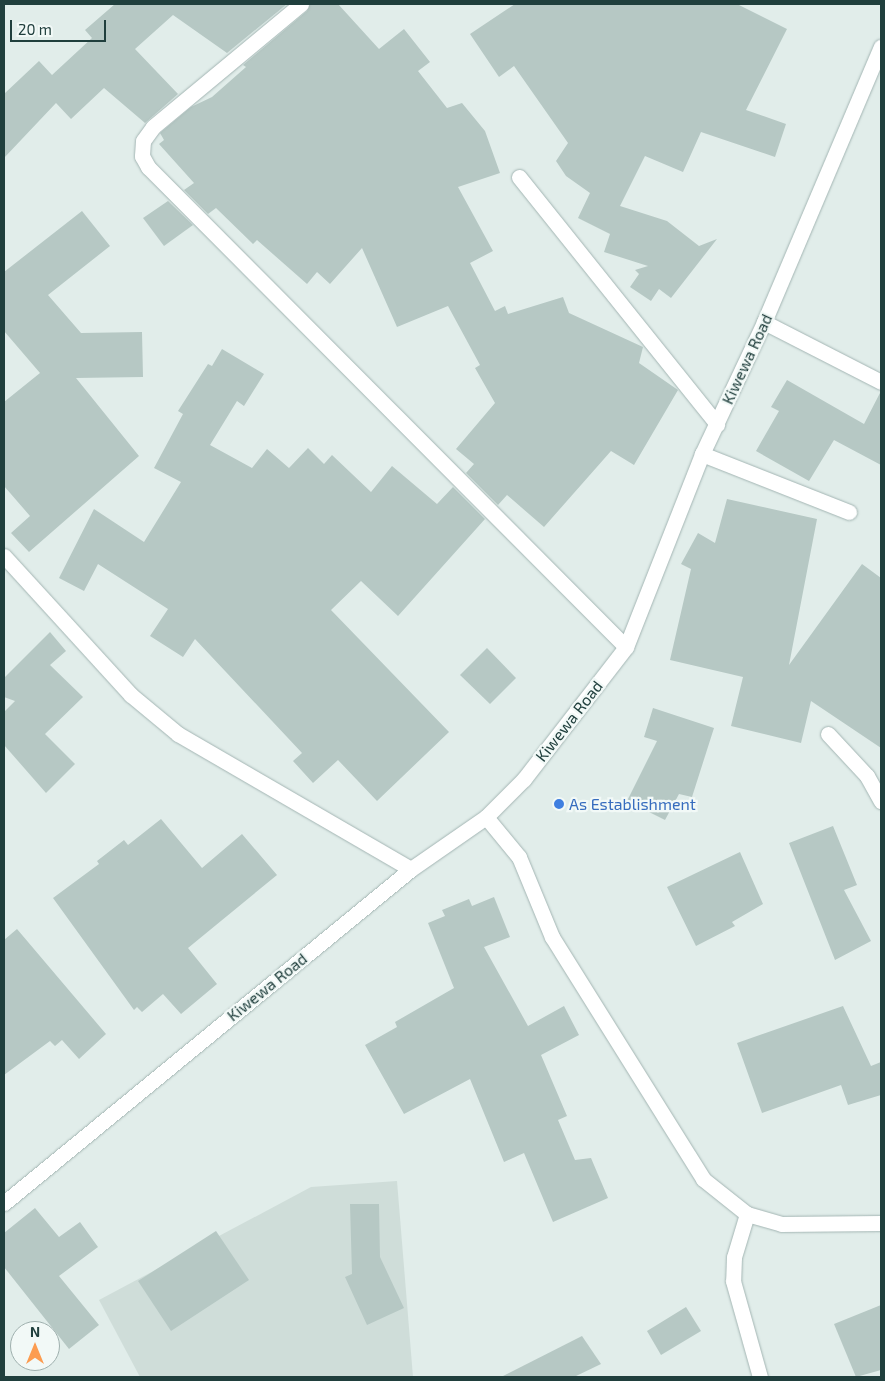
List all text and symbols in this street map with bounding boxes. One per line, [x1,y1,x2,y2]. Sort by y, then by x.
scale bar [12,10,109,42]
text: 20 m [18,20,52,38]
street label: Kiwewa Road [718,311,776,407]
street label: Kiwewa Road [531,677,607,765]
place label: As Establishment [569,794,696,814]
marker: As Establishment [553,798,565,810]
street label: Kiwewa Road [223,949,311,1025]
north arrow [10,1321,60,1371]
text: N [30,1323,40,1340]

